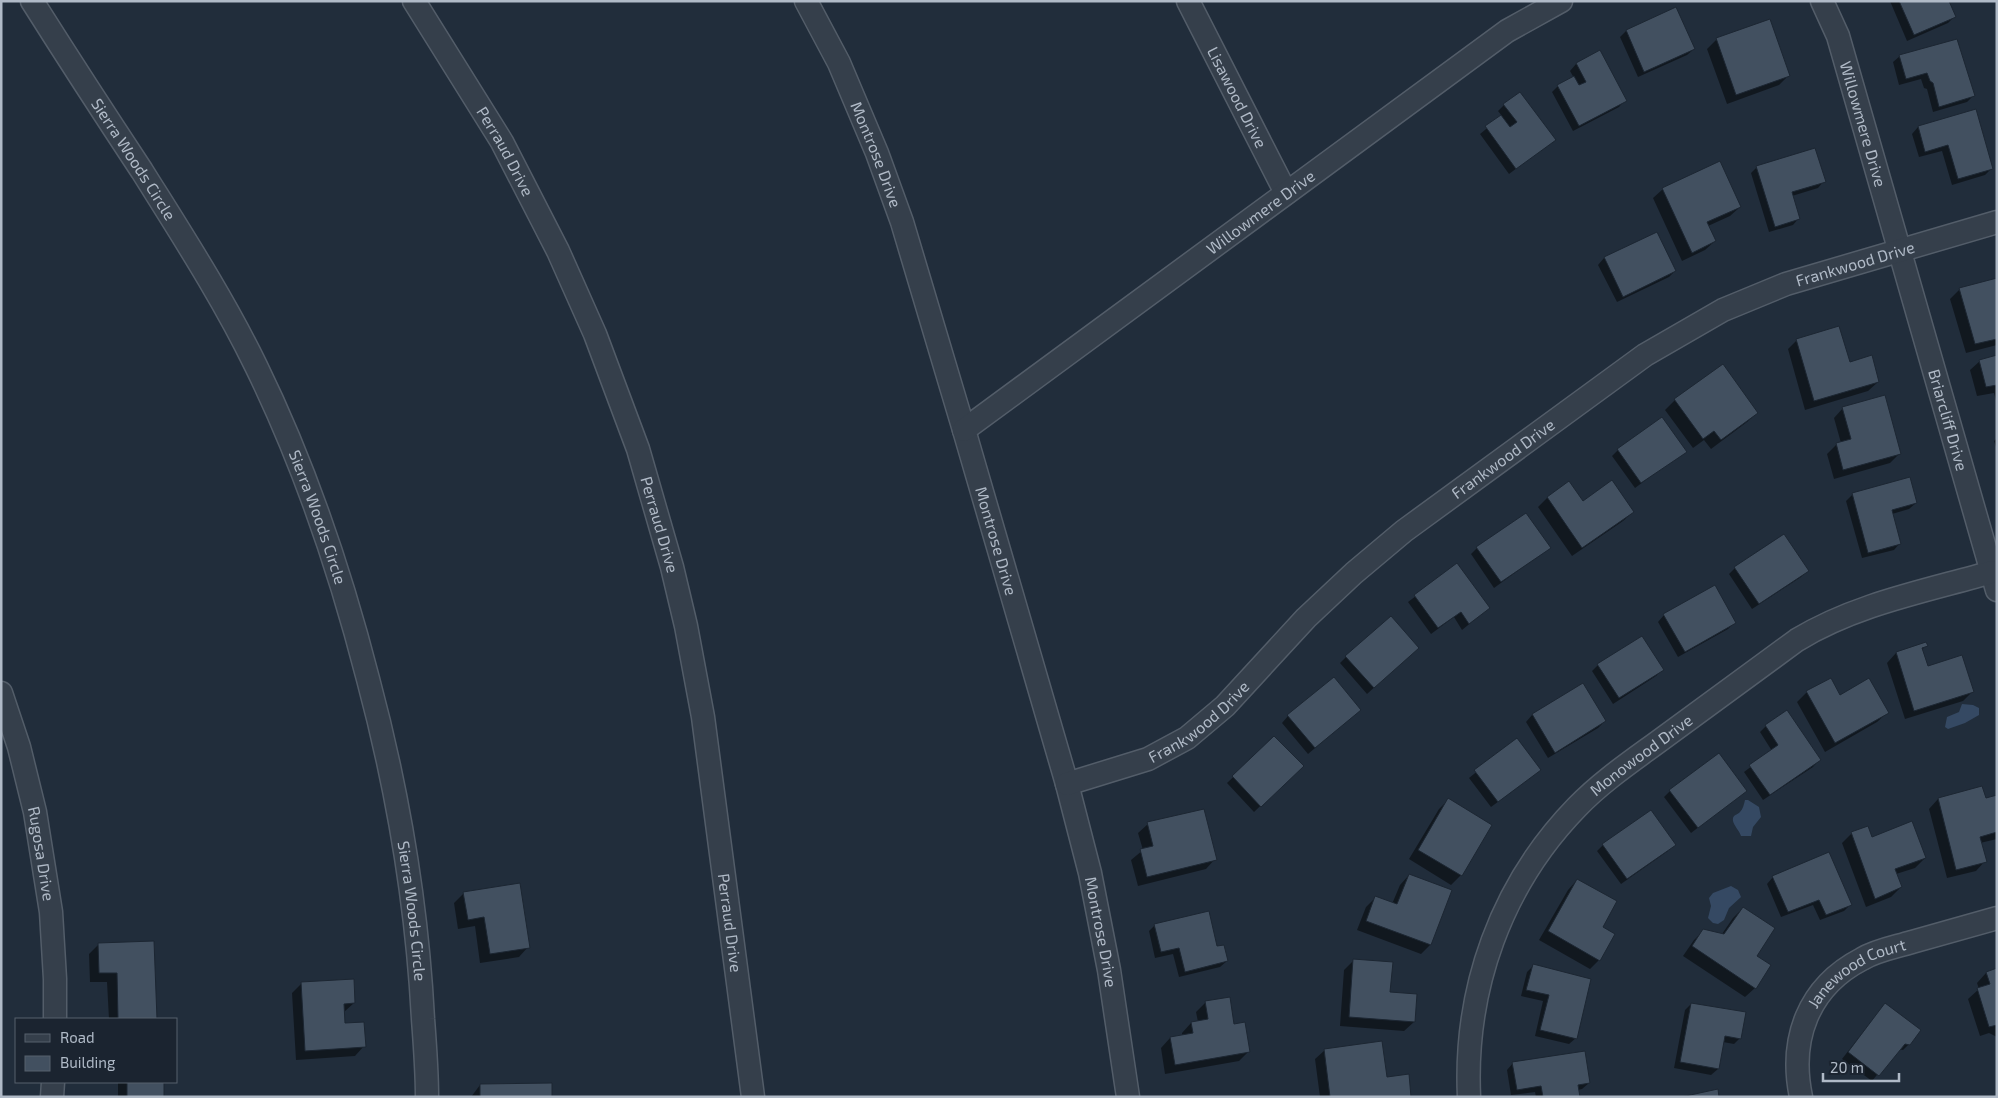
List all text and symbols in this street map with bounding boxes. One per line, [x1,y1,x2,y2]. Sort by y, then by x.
street label: Lisawood Drive [1204,43,1271,151]
street label: Willowmere Drive [1837,59,1891,189]
street label: Sierra Woods Circle [88,94,180,223]
street label: Montrose Drive [847,98,906,210]
street label: Perraud Drive [473,103,538,199]
street label: Willowmere Drive [1202,166,1318,258]
street label: Frankwood Drive [1793,237,1917,290]
street label: Briarcliff Drive [1925,367,1972,473]
street label: Frankwood Drive [1447,414,1558,502]
street label: Sierra Woods Circle [286,447,351,586]
street label: Perraud Drive [637,474,683,574]
street label: Montrose Drive [972,484,1022,597]
street label: Frankwood Drive [1145,677,1252,766]
street label: Monowood Drive [1585,710,1696,799]
street label: Rugosa Drive [25,804,59,902]
street label: Sierra Woods Circle [395,839,431,982]
street label: Perraud Drive [715,872,746,973]
street label: Montrose Drive [1082,875,1121,988]
street label: Janewood Court [1803,934,1908,1011]
legend [15,1018,178,1083]
text: Road [60,1028,95,1046]
scale bar [1823,1050,1899,1082]
text: Building [60,1053,116,1071]
text: 20 m [1830,1058,1864,1076]

